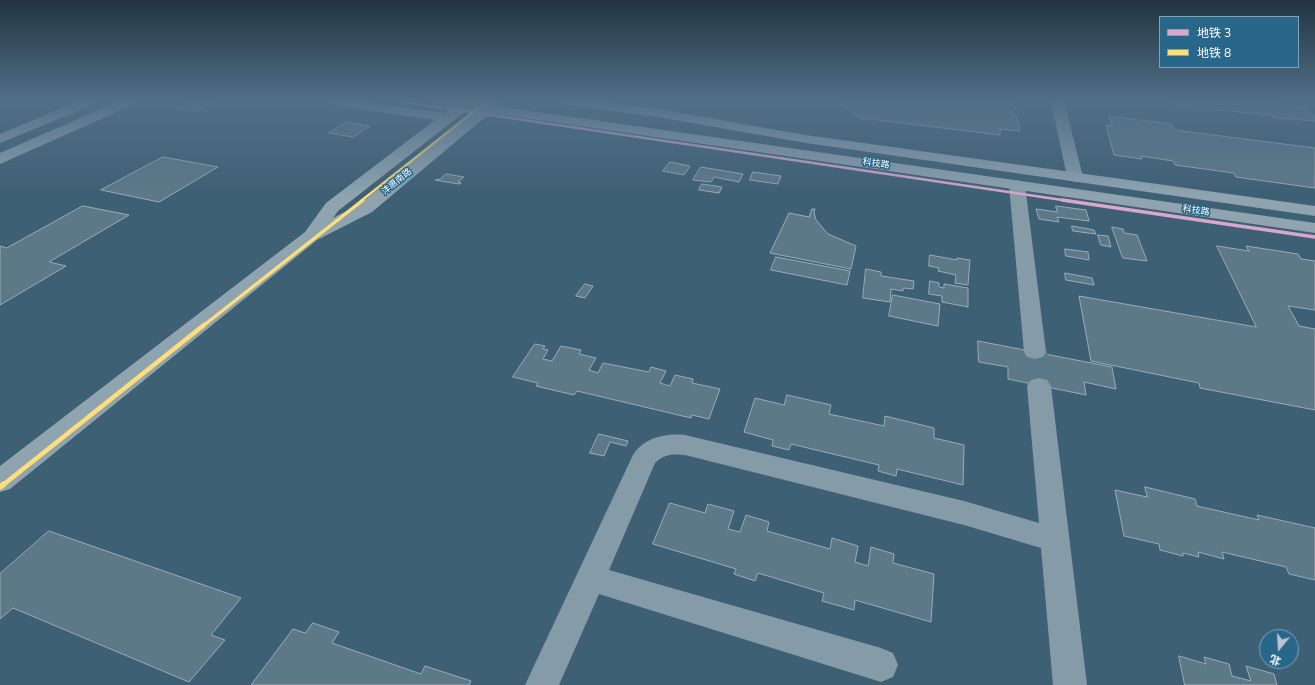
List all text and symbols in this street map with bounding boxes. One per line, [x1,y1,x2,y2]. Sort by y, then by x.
legend [1159,16,1299,68]
text: 地铁 3 [1197,25,1231,41]
text: 地铁 8 [1197,45,1231,61]
street label: 科技路 [862,157,890,171]
street label: 沣惠南路 [380,166,414,198]
street label: 科技路 [1182,204,1210,218]
north arrow [1259,629,1299,669]
text: 北 [1268,651,1283,669]

